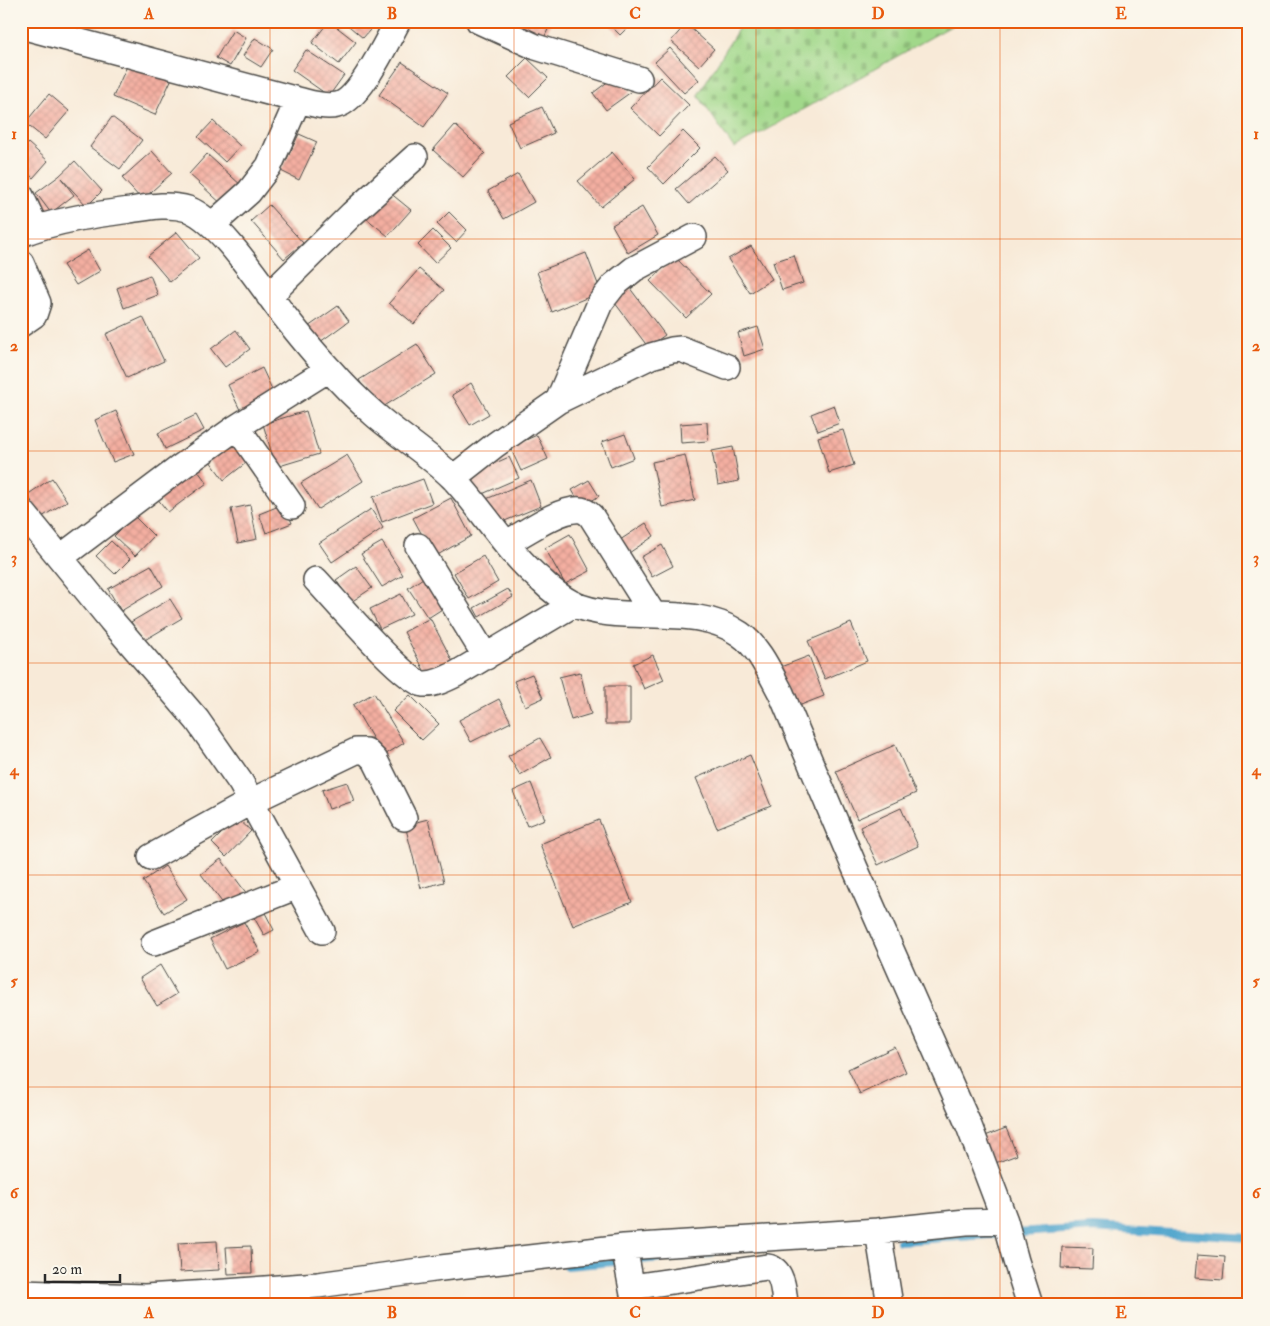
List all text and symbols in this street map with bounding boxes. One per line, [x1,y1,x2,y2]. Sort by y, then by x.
text: A [143,4,155,24]
text: B [387,4,397,24]
text: C [629,4,641,24]
text: D [871,4,885,24]
text: E [1115,4,1127,24]
text: 1 [11,124,17,144]
text: 1 [1253,124,1259,144]
text: 2 [10,336,18,356]
text: 2 [1252,336,1260,356]
text: 3 [11,548,17,568]
text: 3 [1253,548,1259,568]
text: 4 [9,760,20,780]
text: 4 [1251,760,1262,780]
text: 5 [10,971,18,991]
text: 5 [1252,971,1260,991]
text: 6 [10,1183,20,1203]
text: 6 [1252,1183,1262,1203]
scale bar [45,1251,120,1283]
text: 20 m [52,1260,82,1279]
text: A [143,1303,155,1323]
text: B [387,1303,397,1323]
text: C [629,1303,641,1323]
text: D [871,1303,885,1323]
text: E [1115,1303,1127,1323]

